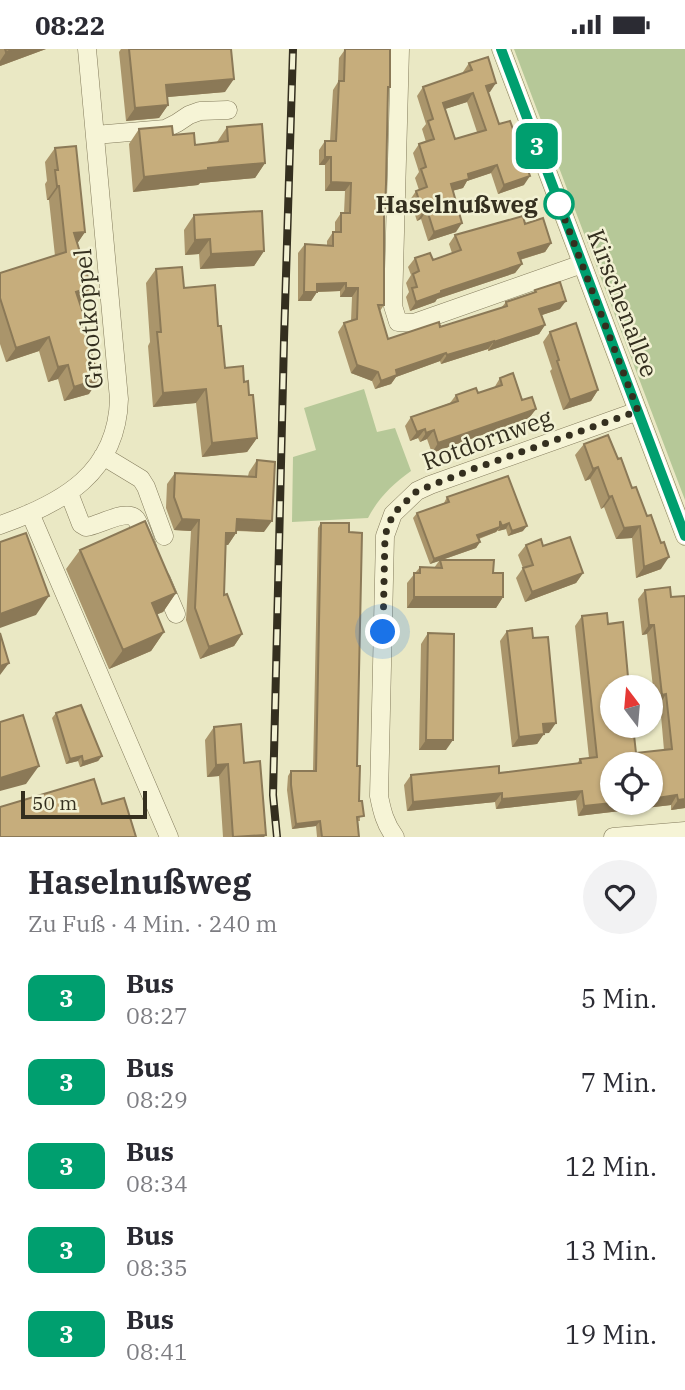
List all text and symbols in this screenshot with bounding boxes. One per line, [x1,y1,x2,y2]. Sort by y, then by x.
text: 08:22 [35,8,105,42]
line badge: 3 [514,123,560,169]
text: 3 [530,130,544,162]
place label: Haselnußweg [376,188,538,220]
marker: Haselnußweg [544,189,574,219]
street label: Kirschenallee [580,225,666,381]
street label: Grootkoppel [66,248,110,390]
street label: Rotdornweg [418,401,556,477]
your location [365,614,400,649]
north arrow [600,675,663,739]
map controls [600,675,663,815]
button: locate [600,752,663,815]
scale bar [21,788,147,820]
text: 50 m [32,791,77,815]
text: Haselnußweg [28,860,251,903]
button: heart [583,860,657,934]
text: Zu Fuß · 4 Min. · 240 m [28,908,277,938]
text: Bus [126,966,174,1000]
text: 5 Min. [581,981,657,1015]
text: 3 [59,982,74,1014]
text: 08:27 [126,1000,188,1030]
text: Bus [126,1050,174,1084]
text: 7 Min. [581,1065,657,1099]
text: 3 [59,1066,74,1098]
text: 08:29 [126,1084,188,1114]
text: Bus [126,1134,174,1168]
text: 12 Min. [565,1149,657,1183]
text: 3 [59,1150,74,1182]
text: 08:34 [126,1168,188,1198]
text: Bus [126,1218,174,1252]
text: 13 Min. [565,1233,657,1267]
text: 3 [59,1234,74,1266]
text: 08:35 [126,1252,188,1282]
text: Bus [126,1302,174,1336]
text: 19 Min. [565,1317,657,1351]
text: 3 [59,1318,74,1350]
text: 08:41 [126,1336,188,1366]

